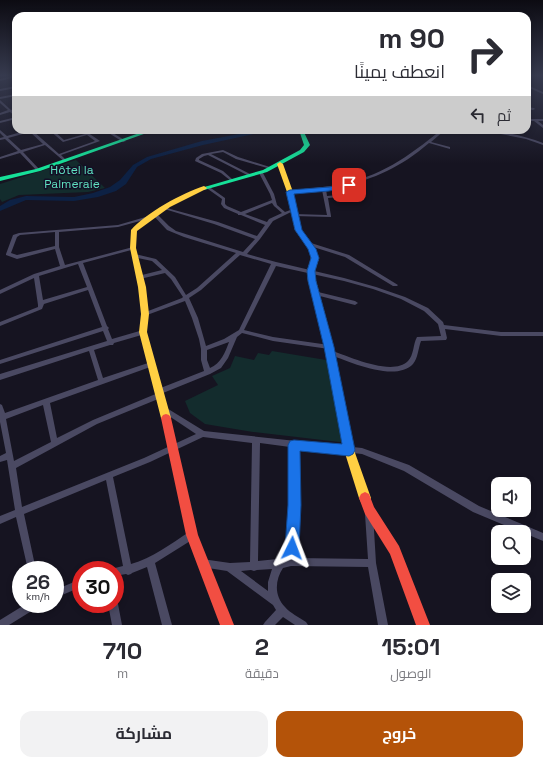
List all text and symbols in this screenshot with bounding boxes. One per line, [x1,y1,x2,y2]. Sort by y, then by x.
text: 90 m [379,20,445,56]
icon: right [459,28,511,80]
text: انعطف يمينًا [354,60,445,83]
icon: left [467,104,489,126]
text: ثم [497,106,511,125]
park label: Hôtel la Palmeraie [44,162,100,192]
pin [332,168,366,202]
icon: arrive [338,174,360,196]
map controls [491,477,531,613]
button: sound [491,477,531,517]
button: search [491,525,531,565]
position arrow [271,527,313,569]
speed limit sign: 30 [72,561,124,613]
text: 26 [26,569,50,595]
button: layers [491,573,531,613]
text: km/h [26,590,50,603]
text: 2 [255,631,269,662]
text: 15:01 [381,631,440,662]
text: 710 [103,635,142,666]
text: m [117,665,128,682]
text: دقيقة [245,665,279,682]
text: الوصول [390,665,432,682]
button: مشاركة [20,711,268,757]
button: خروج [276,711,523,757]

